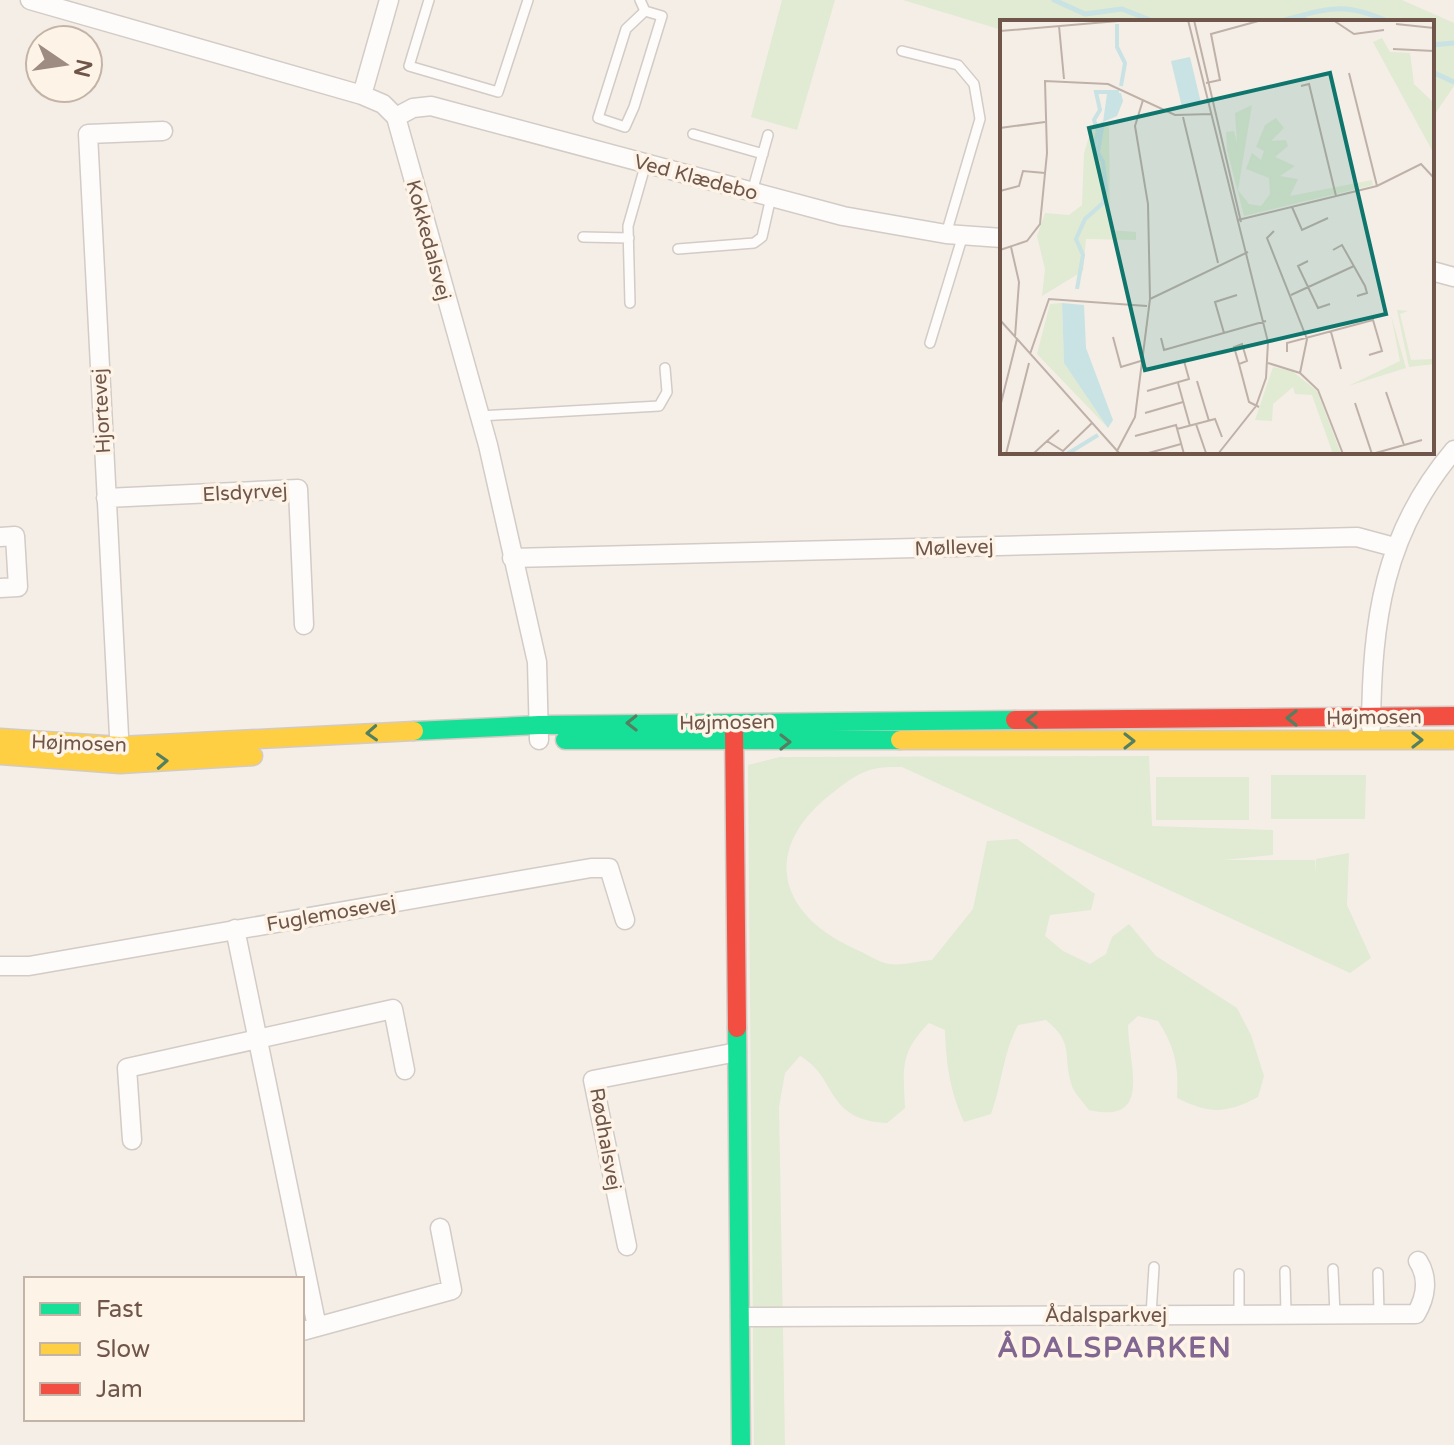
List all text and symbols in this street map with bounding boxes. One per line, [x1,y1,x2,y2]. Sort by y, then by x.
inset map [1000,20,1434,454]
north arrow [24,24,104,104]
text: N [68,57,97,80]
street label: Ved Klædebo [631,150,760,206]
street label: Kokkedalsvej [400,177,456,303]
street label: Hjortevej [88,368,116,454]
street label: Elsdyrvej [202,479,288,507]
street label: Møllevej [914,535,994,561]
street label: Højmosen [1326,705,1422,731]
one-way arrow [1285,709,1298,727]
street label: Højmosen [679,710,775,736]
one-way arrow [1025,711,1038,729]
one-way arrow [625,715,638,732]
one-way arrow [365,724,378,741]
street label: Højmosen [31,730,127,758]
one-way arrow [1411,731,1424,749]
one-way arrow [1123,732,1136,750]
one-way arrow [779,734,792,751]
one-way arrow [156,753,169,770]
street label: Fuglemosevej [265,891,398,937]
street label: Rødhalsvej [584,1086,626,1192]
legend [24,1277,304,1421]
text: Fast [96,1295,143,1324]
street label: Ådalsparkvej [1045,1303,1167,1328]
district label: ÅDALSPARKEN [997,1330,1233,1365]
text: Slow [96,1335,150,1364]
text: Jam [96,1375,143,1404]

